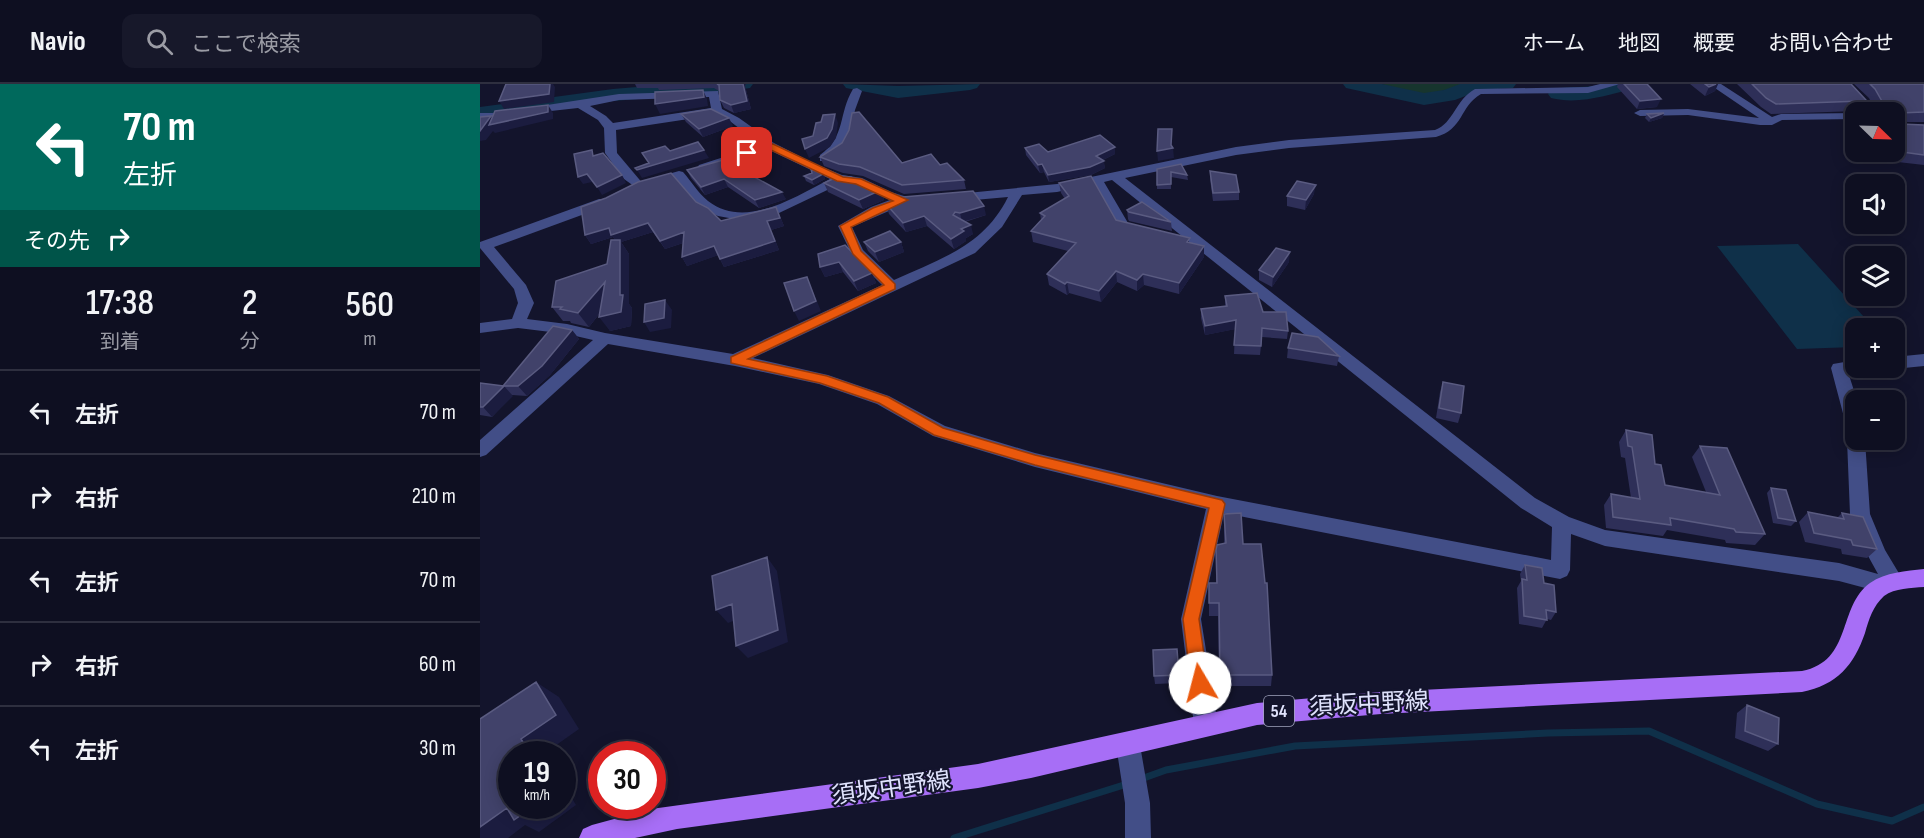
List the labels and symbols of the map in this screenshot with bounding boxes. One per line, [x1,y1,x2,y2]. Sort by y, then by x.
north arrow [1845,102,1905,162]
pin [721,127,772,178]
position arrow [1168,651,1232,715]
street label: 須坂中野線 [1308,686,1430,722]
road number: 54 [1264,696,1294,726]
speed limit sign: 30 [588,741,666,819]
street label: 須坂中野線 [830,765,952,811]

